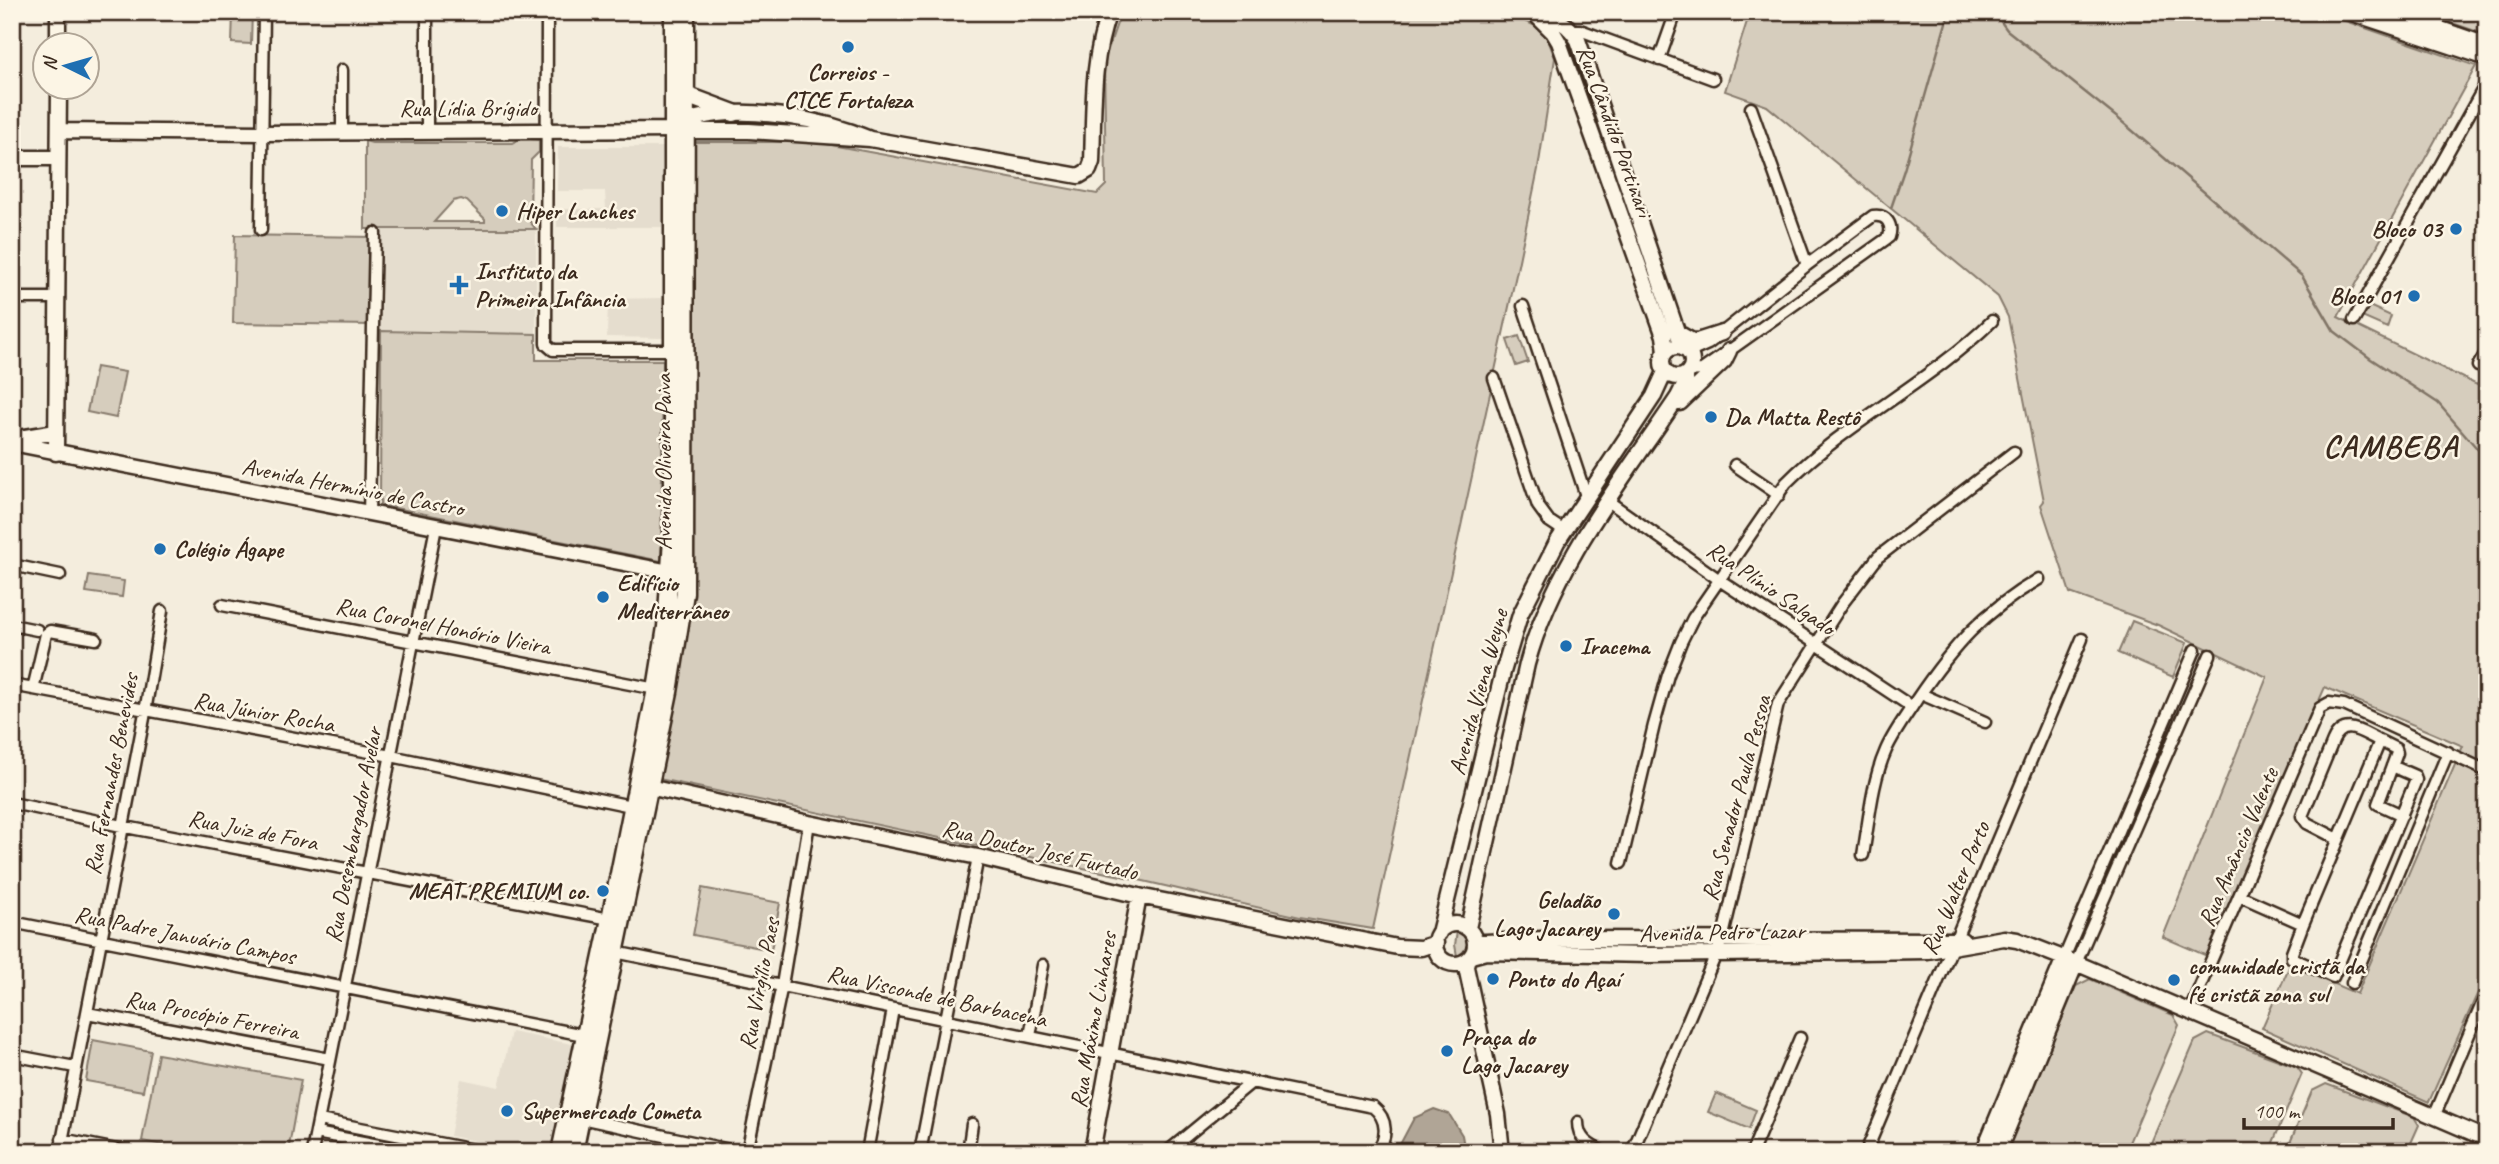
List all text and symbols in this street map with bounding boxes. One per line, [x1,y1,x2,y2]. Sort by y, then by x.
north arrow [32,32,102,102]
marker: Correios - CTCE Fortaleza [840,39,856,55]
street label: Rua Cândido Portinari [1570,41,1661,224]
text: N [38,54,63,72]
place label: Correios - CTCE Fortaleza [784,57,915,115]
street label: Rua Lídia Brígido [399,93,539,123]
place label: Hiper Lanches [516,196,636,226]
marker: Hiper Lanches [494,203,510,219]
place label: Bloco 03 [2372,214,2444,244]
marker: Bloco 03 [2448,221,2464,237]
place label: Instituto da Primeira Infância [475,256,627,314]
marker: Instituto da Primeira Infância [449,275,469,295]
place label: Bloco 01 [2330,281,2403,311]
marker: Bloco 01 [2406,288,2422,304]
street label: Avenida Oliveira Paiva [648,372,678,550]
place label: Da Matta Restô [1725,402,1862,432]
marker: Da Matta Restô [1703,409,1719,425]
district label: CAMBEBA [2323,426,2459,467]
street label: Avenida Hermínio de Castro [240,451,469,524]
place label: Colégio Ágape [174,534,285,564]
street label: Rua Plínio Salgado [1701,534,1843,643]
marker: Colégio Ágape [152,541,168,557]
place label: Edifício Mediterrâneo [617,568,731,626]
marker: Edifício Mediterrâneo [595,589,611,605]
street label: Rua Coronel Honório Vieira [333,590,555,662]
street label: Avenida Viena Weyne [1441,604,1515,778]
place label: Iracema [1580,631,1651,661]
marker: Iracema [1558,638,1574,654]
street label: Rua Fernandes Benevides [77,669,146,877]
street label: Rua Júnior Rocha [191,685,338,739]
street label: Rua Senador Paula Pessoa [1694,691,1778,904]
street label: Rua Desembargador Avelar [317,723,389,945]
street label: Rua Amâncio Valente [2191,761,2286,931]
street label: Rua Juiz de Fora [186,803,322,858]
street label: Rua Doutor José Furtado [939,813,1142,887]
street label: Rua Walter Porto [1913,815,1997,959]
place label: MEAT PREMIUM co. [409,876,590,906]
marker: MEAT PREMIUM co. [595,883,611,899]
place label: Geladão Lago Jacarey [1494,885,1603,943]
street label: Rua Padre Januário Campos [72,899,301,972]
marker: Geladão Lago Jacarey [1606,906,1622,922]
street label: Rua Virgílio Paes [732,913,787,1052]
street label: Avenida Pedro Lazar [1639,916,1807,948]
street label: Rua Máximo Linhares [1063,928,1124,1110]
place label: comunidade cristã da fé cristã zona sul [2188,951,2366,1009]
street label: Rua Visconde de Barbacena [824,958,1051,1034]
place label: Ponto do Açaí [1507,964,1624,994]
marker: Ponto do Açaí [1485,971,1501,987]
marker: comunidade cristã da fé cristã zona sul [2166,972,2182,988]
street label: Rua Procópio Ferreira [123,983,303,1047]
place label: Praça do Lago Jacarey [1461,1022,1570,1080]
marker: Praça do Lago Jacarey [1439,1043,1455,1059]
scale bar [2244,1087,2392,1131]
place label: Supermercado Cometa [521,1096,703,1126]
text: 100 m [2254,1098,2301,1124]
marker: Supermercado Cometa [499,1103,515,1119]

